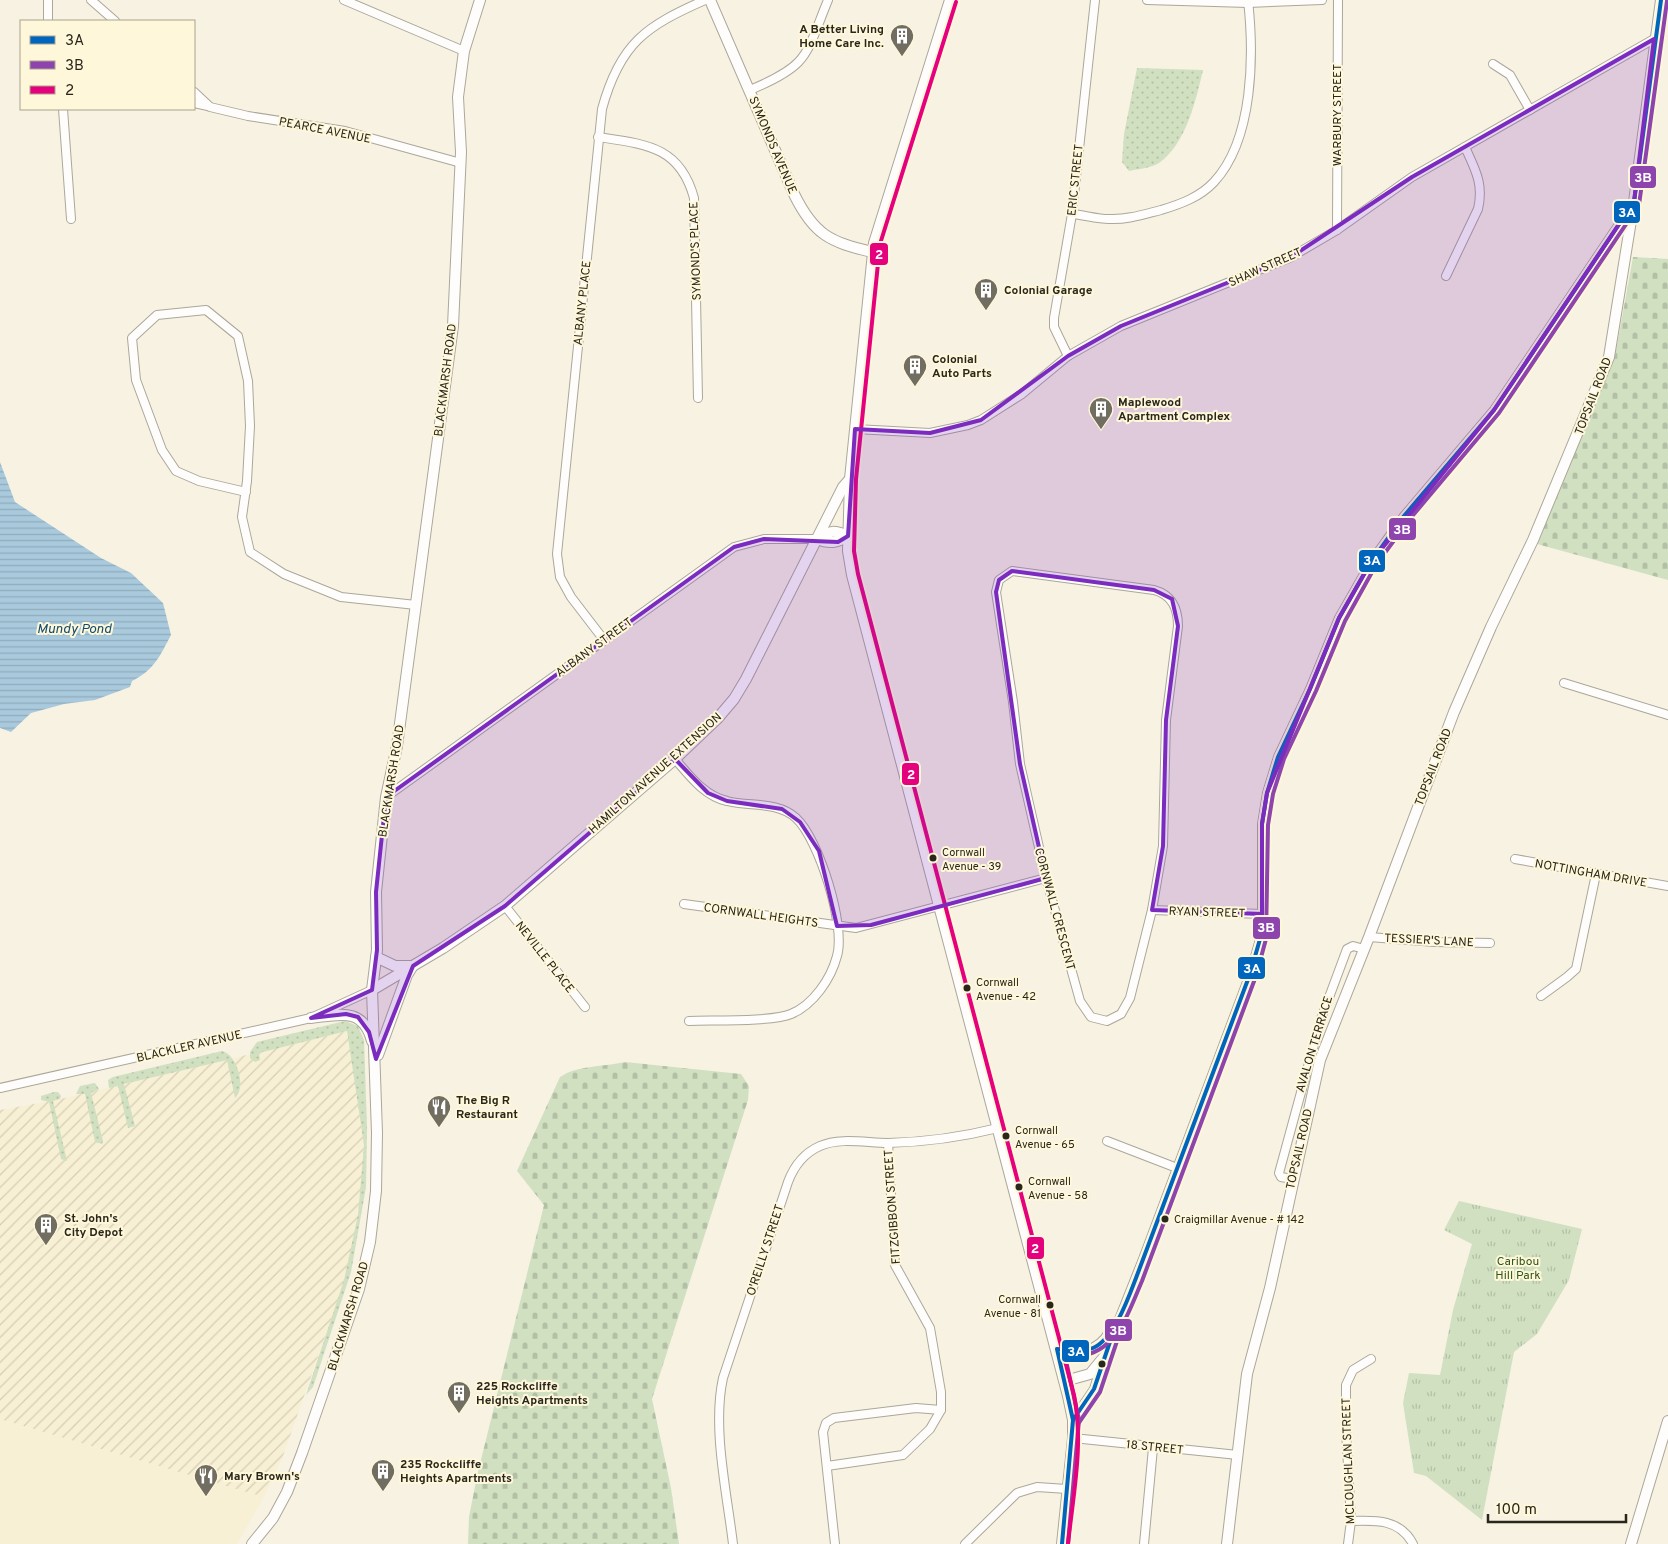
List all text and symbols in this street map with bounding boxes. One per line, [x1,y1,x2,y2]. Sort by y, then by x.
legend [20,20,195,110]
place label: A Better Living Home Care Inc. [799,22,884,52]
building icon: A Better Living Home Care Inc. [889,23,915,57]
text: 3A [65,32,84,51]
text: 3B [65,57,84,76]
street label: WARBURY STREET [1330,64,1346,166]
text: 2 [65,82,74,101]
street label: SYMONDS AVENUE [744,94,800,197]
street label: PEARCE AVENUE [277,114,372,148]
street label: ERIC STREET [1064,143,1088,217]
line badge: 3B [1629,165,1657,189]
text: 3B [1634,170,1652,187]
line badge: 3A [1613,200,1641,224]
street label: SYMOND'S PLACE [686,201,706,301]
text: 3A [1618,205,1636,222]
line badge: 2 [869,242,889,266]
street label: SHAW STREET [1226,245,1305,291]
text: 2 [875,247,883,264]
street label: ALBANY PLACE [571,260,595,346]
building icon: Colonial Garage [973,277,999,311]
place label: Colonial Garage [1004,283,1093,299]
street label: BLACKMARSH ROAD [431,323,461,438]
place label: Colonial Auto Parts [932,352,992,382]
building icon: Colonial Auto Parts [902,353,928,387]
street label: TOPSAIL ROAD [1572,355,1616,438]
place label: Maplewood Apartment Complex [1118,395,1230,425]
building icon: Maplewood Apartment Complex [1088,396,1114,430]
line badge: 3B [1388,517,1417,541]
text: 3B [1393,522,1411,539]
line badge: 3A [1358,549,1386,573]
text: 3A [1363,553,1381,570]
street label: ALBANY STREET [553,614,636,681]
water label: Mundy Pond [37,621,113,638]
street label: HAMILTON AVENUE EXTENSION [586,710,726,838]
street label: BLACKMARSH ROAD [375,724,409,839]
street label: TOPSAIL ROAD [1412,726,1456,809]
line badge: 2 [901,762,920,786]
text: 2 [907,767,915,784]
place label: Cornwall Avenue - 39 [942,846,1001,874]
street label: CORNWALL CRESCENT [1030,846,1078,972]
marker: Cornwall Avenue - 39 [928,853,938,863]
street label: NOTTINGHAM DRIVE [1534,856,1648,892]
street label: CORNWALL HEIGHTS [703,900,819,932]
street label: RYAN STREET [1168,904,1246,922]
line badge: 3B [1252,916,1281,940]
street label: NEVILLE PLACE [511,918,577,997]
text: 3B [1257,920,1275,937]
street label: TESSIER'S LANE [1384,931,1474,951]
line badge: 3A [1237,956,1266,980]
text: 3A [1243,961,1261,978]
place label: Cornwall Avenue - 42 [976,976,1036,1004]
marker: Cornwall Avenue - 42 [962,983,972,993]
street label: AVALON TERRACE [1293,994,1337,1095]
street label: BLACKLER AVENUE [135,1027,244,1067]
place label: The Big R Restaurant [456,1093,518,1123]
restaurant icon: The Big R Restaurant [426,1094,452,1128]
street label: TOPSAIL ROAD [1283,1107,1317,1191]
place label: Cornwall Avenue - 65 [1015,1124,1075,1152]
marker: Cornwall Avenue - 65 [1001,1131,1011,1141]
street label: FITZGIBBON STREET [881,1149,905,1265]
place label: Cornwall Avenue - 58 [1028,1175,1088,1203]
marker: Cornwall Avenue - 58 [1014,1182,1024,1192]
street label: O'REILLY STREET [744,1203,788,1298]
place label: St. John's City Depot [64,1211,123,1241]
building icon: St. John's City Depot [33,1212,59,1246]
place label: Craigmillar Avenue - # 142 [1174,1213,1304,1227]
marker: Craigmillar Avenue - # 142 [1160,1214,1170,1224]
line badge: 2 [1026,1236,1045,1260]
text: 2 [1031,1241,1039,1258]
park label: Caribou Hill Park [1495,1254,1541,1284]
street label: BLACKMARSH ROAD [325,1260,373,1373]
place label: Cornwall Avenue - 81 [984,1293,1041,1321]
marker: Cornwall Avenue - 81 [1045,1300,1055,1310]
line badge: 3B [1104,1318,1133,1342]
text: 3B [1109,1323,1127,1340]
line badge: 3A [1061,1339,1090,1363]
text: 3A [1067,1344,1085,1361]
unlabelled marker [1097,1359,1107,1369]
place label: 225 Rockcliffe Heights Apartments [476,1379,588,1409]
building icon: 225 Rockcliffe Heights Apartments [446,1380,472,1414]
street label: MCLOUGHLAN STREET [1339,1397,1359,1525]
street label: 18 STREET [1125,1437,1184,1459]
place label: 235 Rockcliffe Heights Apartments [400,1457,512,1487]
building icon: 235 Rockcliffe Heights Apartments [370,1458,396,1492]
restaurant icon: Mary Brown's [193,1463,219,1497]
place label: Mary Brown's [224,1469,300,1485]
scale bar [1488,1492,1626,1524]
text: 100 m [1496,1501,1537,1520]

